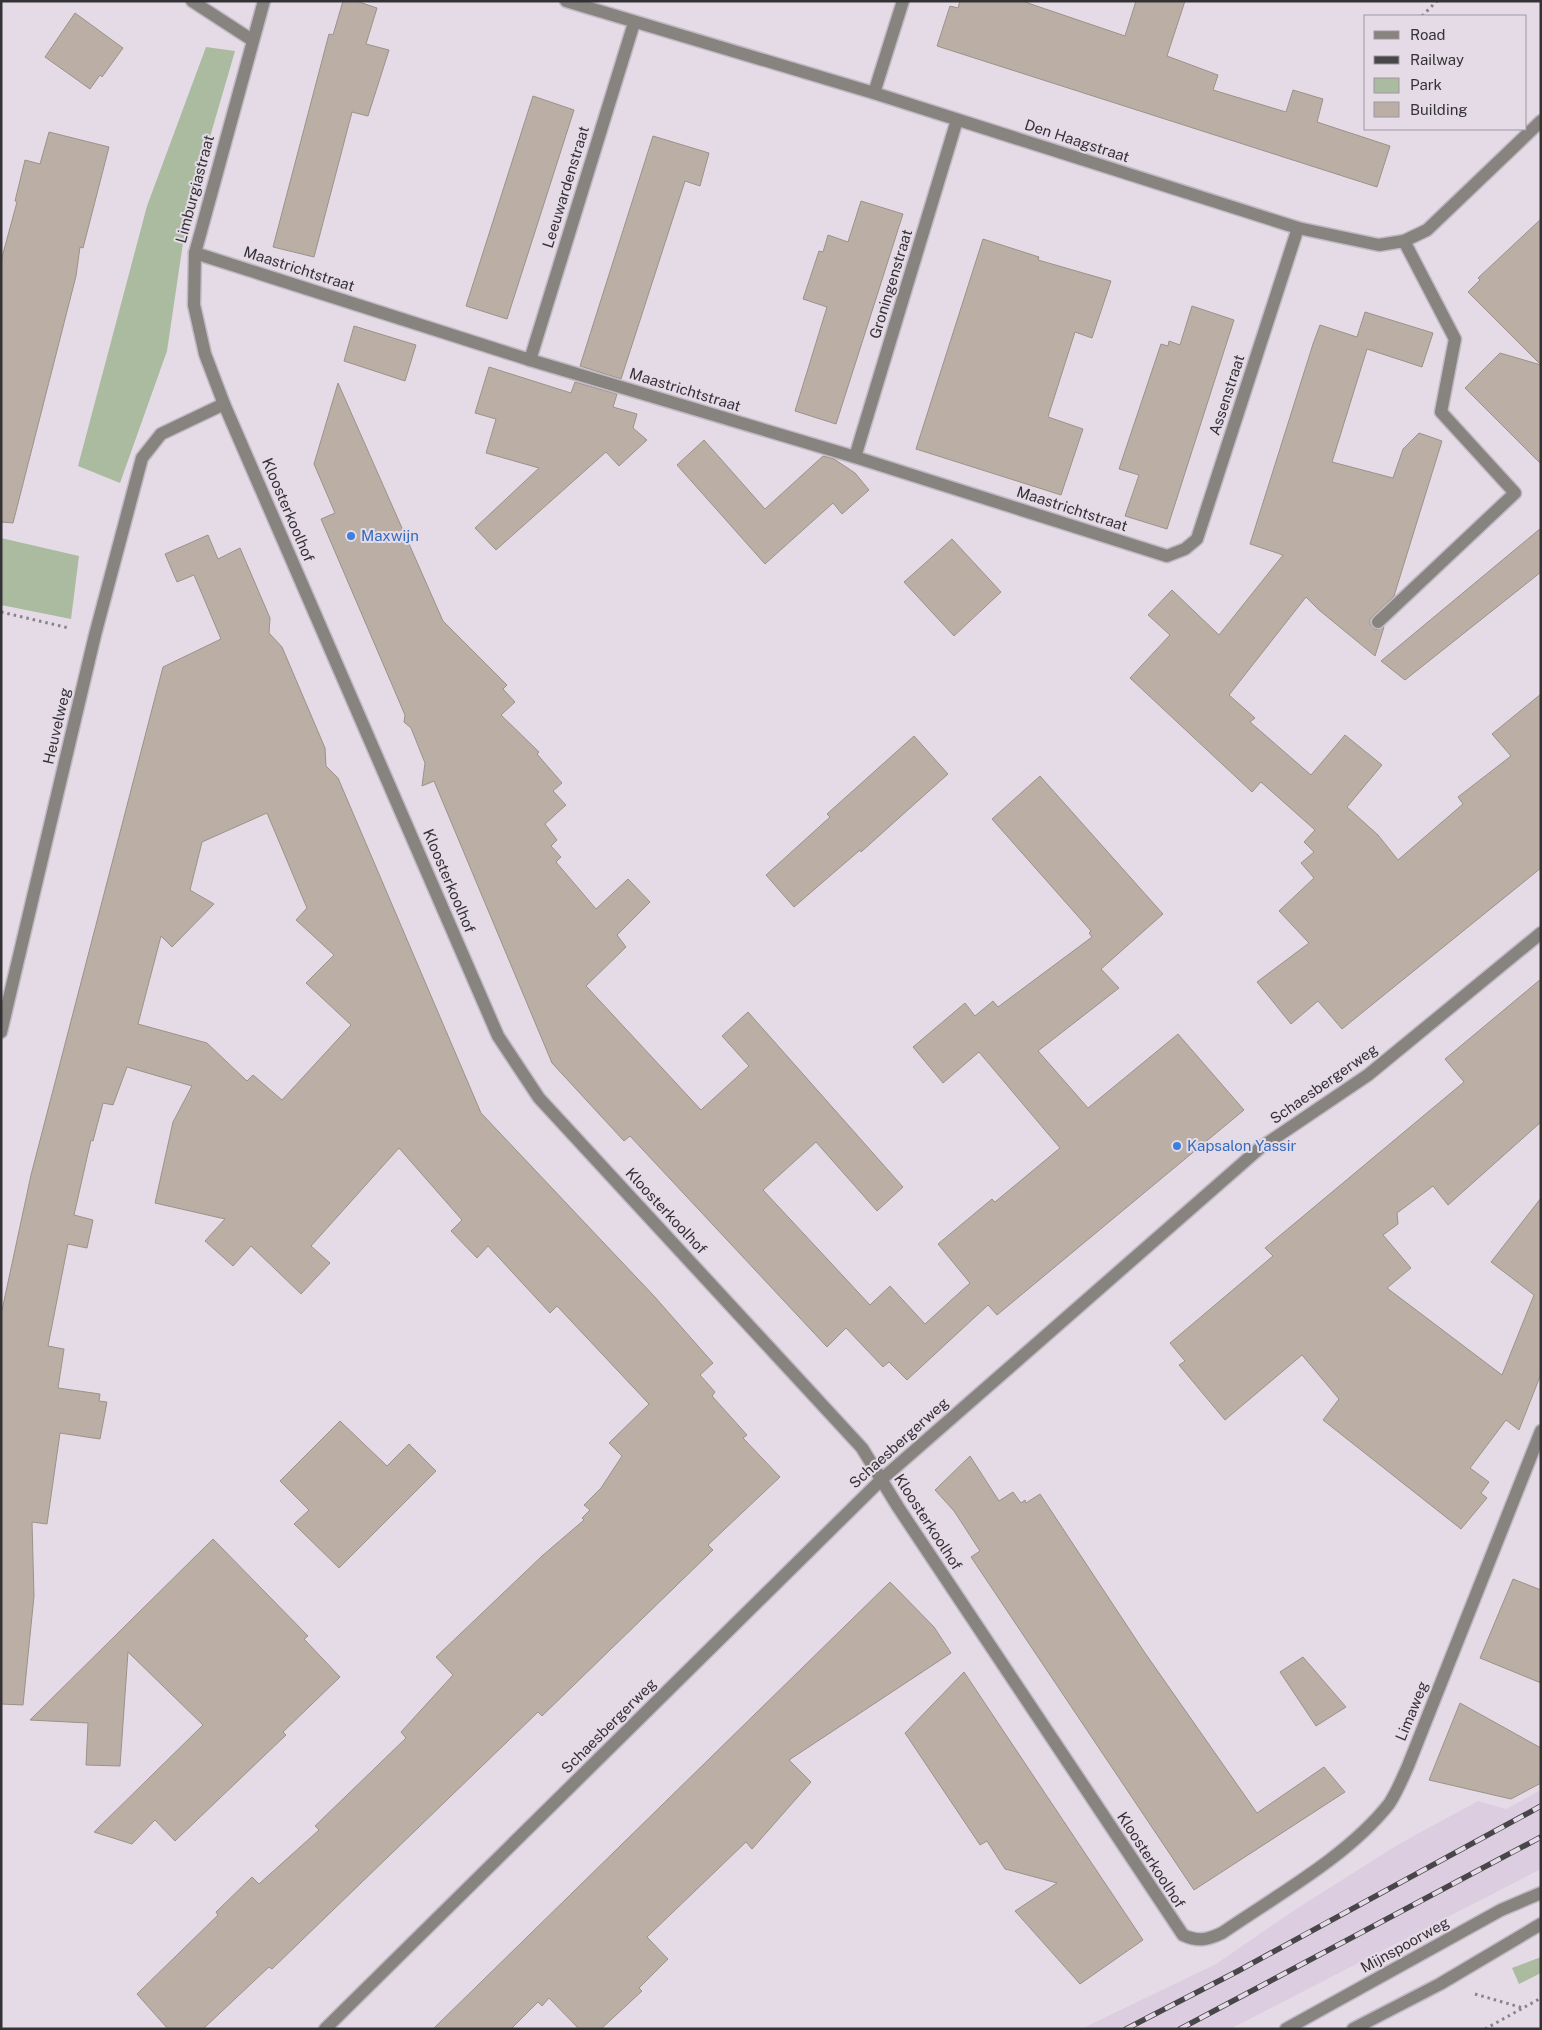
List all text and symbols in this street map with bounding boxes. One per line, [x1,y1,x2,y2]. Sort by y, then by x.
legend [1364,15,1527,130]
text: Road [1410,26,1446,43]
text: Railway [1410,51,1464,68]
text: Park [1410,76,1442,93]
text: Building [1410,101,1468,118]
street label: Den Haagstraat [1023,116,1132,166]
street label: Leeuwardenstraat [539,124,592,250]
street label: Limburgiastraat [172,133,217,245]
street label: Groningenstraat [866,227,915,341]
street label: Maastrichtstraat [242,243,357,295]
street label: Assenstraat [1206,352,1248,437]
street label: Maastrichtstraat [627,364,743,415]
street label: Kloosterkoolhof [259,455,318,564]
street label: Maastrichtstraat [1015,483,1130,535]
place label: Maxwijn [361,527,419,544]
marker: Maxwijn [345,530,357,542]
street label: Heuvelweg [39,686,74,766]
street label: Kloosterkoolhof [420,826,479,935]
street label: Schaesbergerweg [1267,1040,1381,1127]
place label: Kapsalon Yassir [1187,1137,1296,1154]
marker: Kapsalon Yassir [1171,1140,1183,1152]
street label: Kloosterkoolhof [622,1164,710,1257]
street label: Schaesbergerweg [846,1394,952,1491]
street label: Kloosterkoolhof [891,1471,966,1573]
street label: Schaesbergerweg [558,1675,660,1777]
street label: Limaweg [1392,1679,1431,1743]
street label: Kloosterkoolhof [1114,1809,1189,1911]
street label: Mijnspoorweg [1358,1913,1452,1976]

